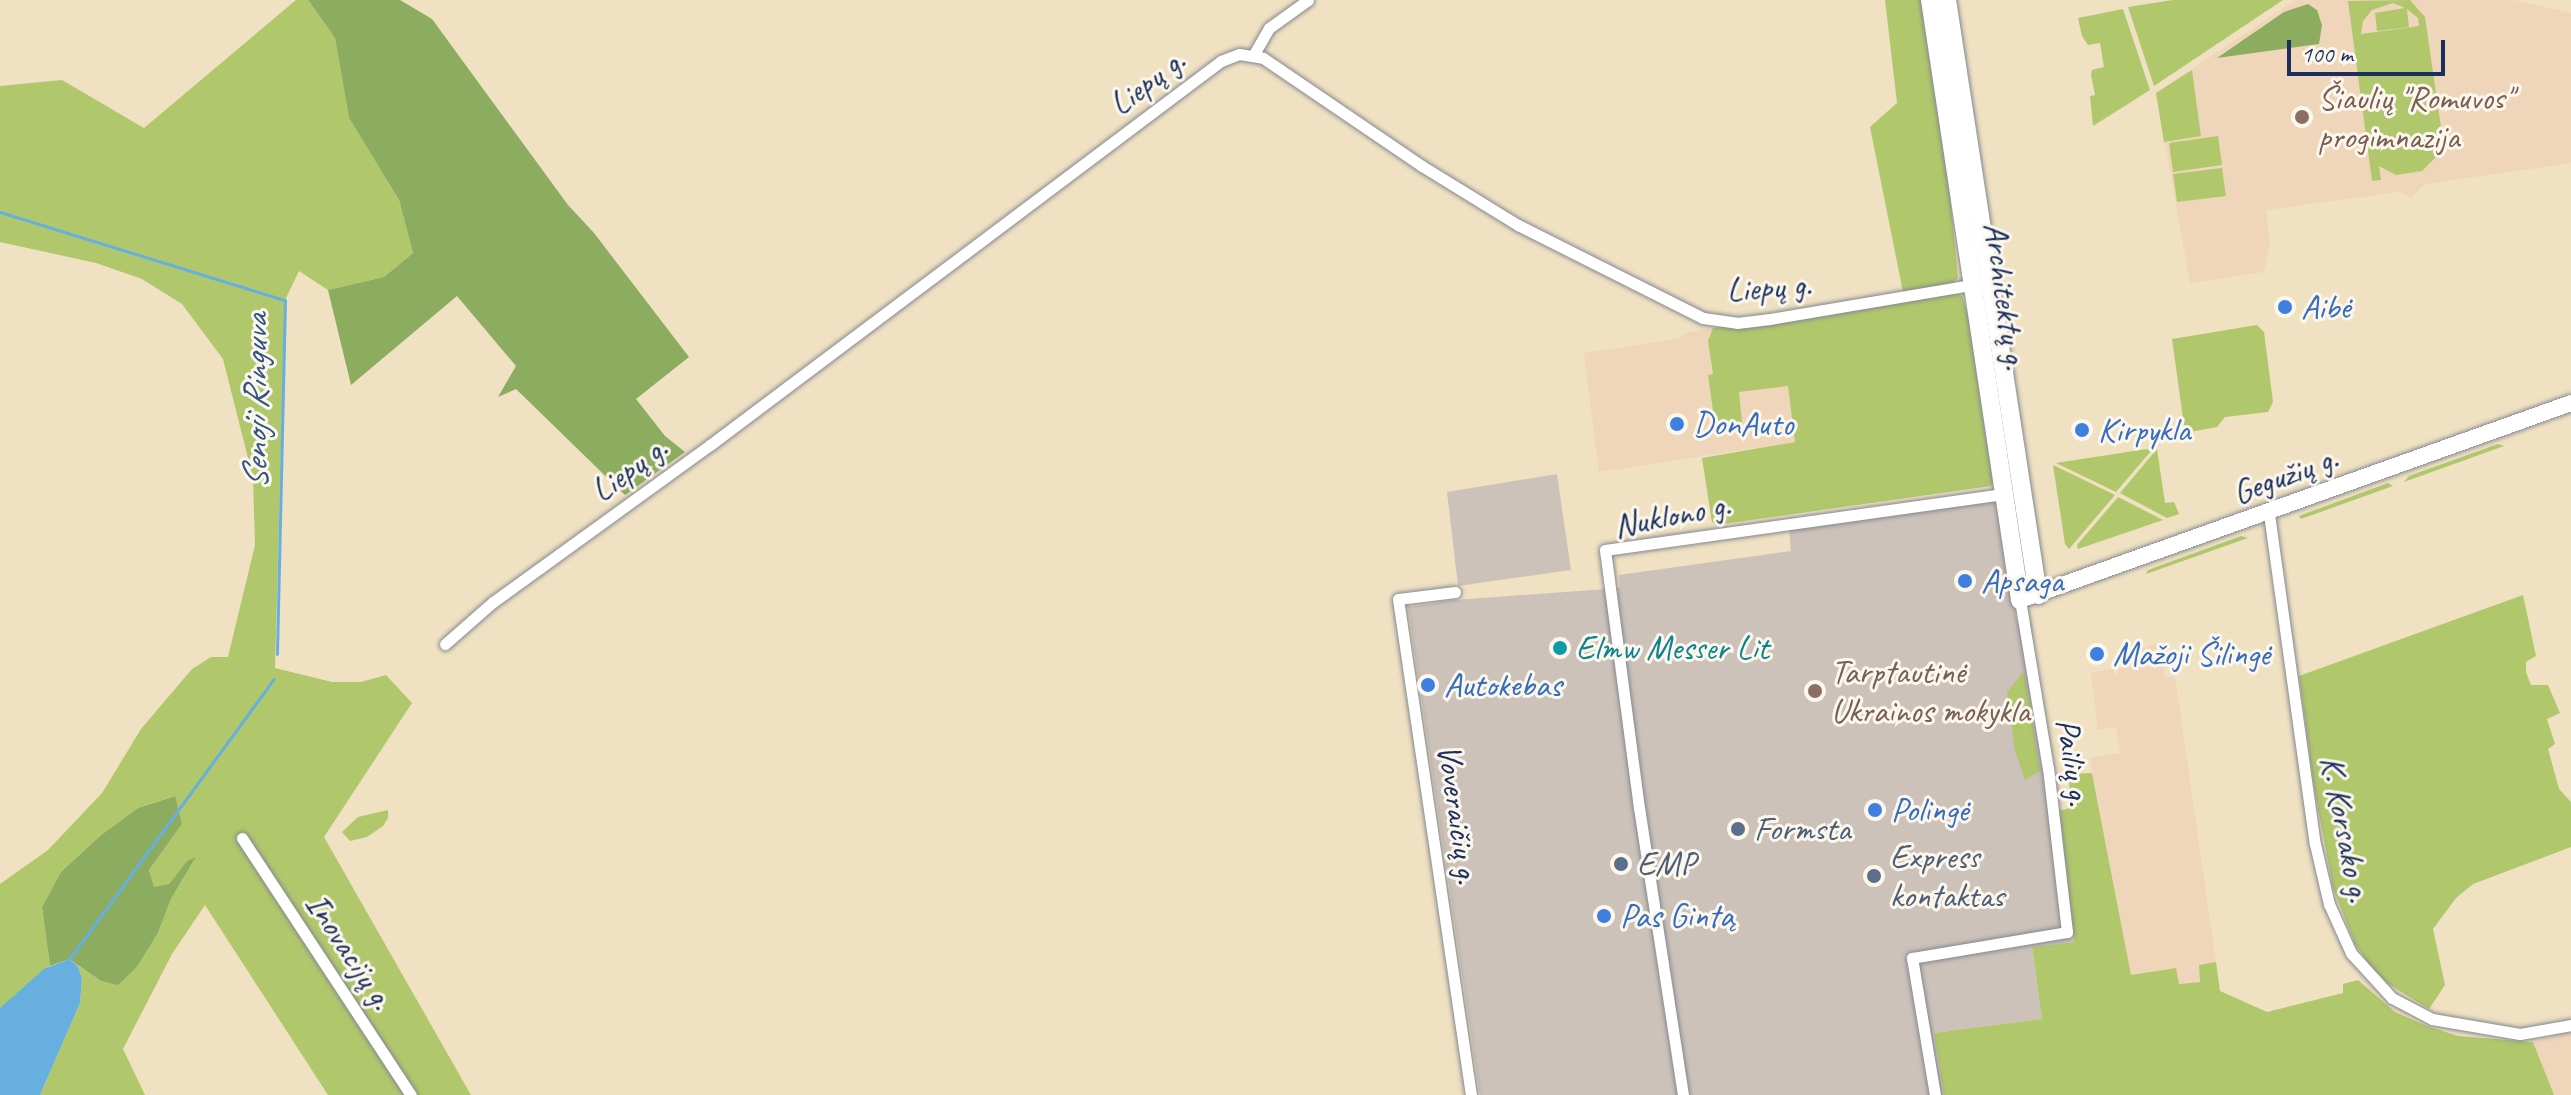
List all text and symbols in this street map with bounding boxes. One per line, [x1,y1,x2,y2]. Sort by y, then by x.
scale bar [2291,24,2449,74]
text: 100 m [2301,39,2353,69]
street label: Liepų g. [1101,40,1193,124]
place label: Šiaulių "Romuvos" progimnazija [2318,77,2513,156]
marker: Šiaulių "Romuvos" progimnazija [2293,108,2311,126]
street label: Architektų g. [1975,220,2037,372]
street label: Liepų g. [1725,264,1813,310]
place label: Aibė [2301,287,2350,327]
marker: Aibė [2276,298,2294,316]
water label: Senoji Ringuva [234,314,278,490]
place label: DonAuto [1693,404,1793,444]
place label: Kirpykla [2098,410,2190,450]
marker: DonAuto [1668,415,1686,433]
marker: Kirpykla [2073,421,2091,439]
street label: Liepų g. [583,428,675,510]
street label: Gegužių g. [2227,437,2343,513]
street label: Nuklono g. [1610,484,1734,546]
place label: Apsaga [1981,561,2063,601]
marker: Apsaga [1956,572,1974,590]
place label: Elmw Messer Lit [1576,628,1769,668]
place label: Mažoji Šilingė [2113,634,2270,674]
marker: Elmw Messer Lit [1551,639,1569,657]
marker: Mažoji Šilingė [2088,645,2106,663]
place label: Tarptautinė Ukrainos mokykla [1831,651,2029,730]
place label: Autokebas [1444,665,1561,705]
marker: Autokebas [1419,676,1437,694]
marker: Tarptautinė Ukrainos mokykla [1806,682,1824,700]
street label: Pailių g. [2048,716,2100,808]
street label: Voveraičių g. [1429,741,1489,887]
street label: K. Korsako g. [2312,752,2380,906]
place label: Polingė [1891,790,1968,830]
marker: Polingė [1866,801,1884,819]
place label: Formsta [1754,809,1850,849]
marker: Formsta [1729,820,1747,838]
place label: Express kontaktas [1890,836,2004,916]
place label: EMP [1637,844,1696,884]
marker: EMP [1612,855,1630,873]
marker: Express kontaktas [1865,867,1883,885]
street label: Inovacijų g. [297,885,403,1017]
place label: Pas Gintą [1620,896,1734,936]
marker: Pas Gintą [1595,907,1613,925]

